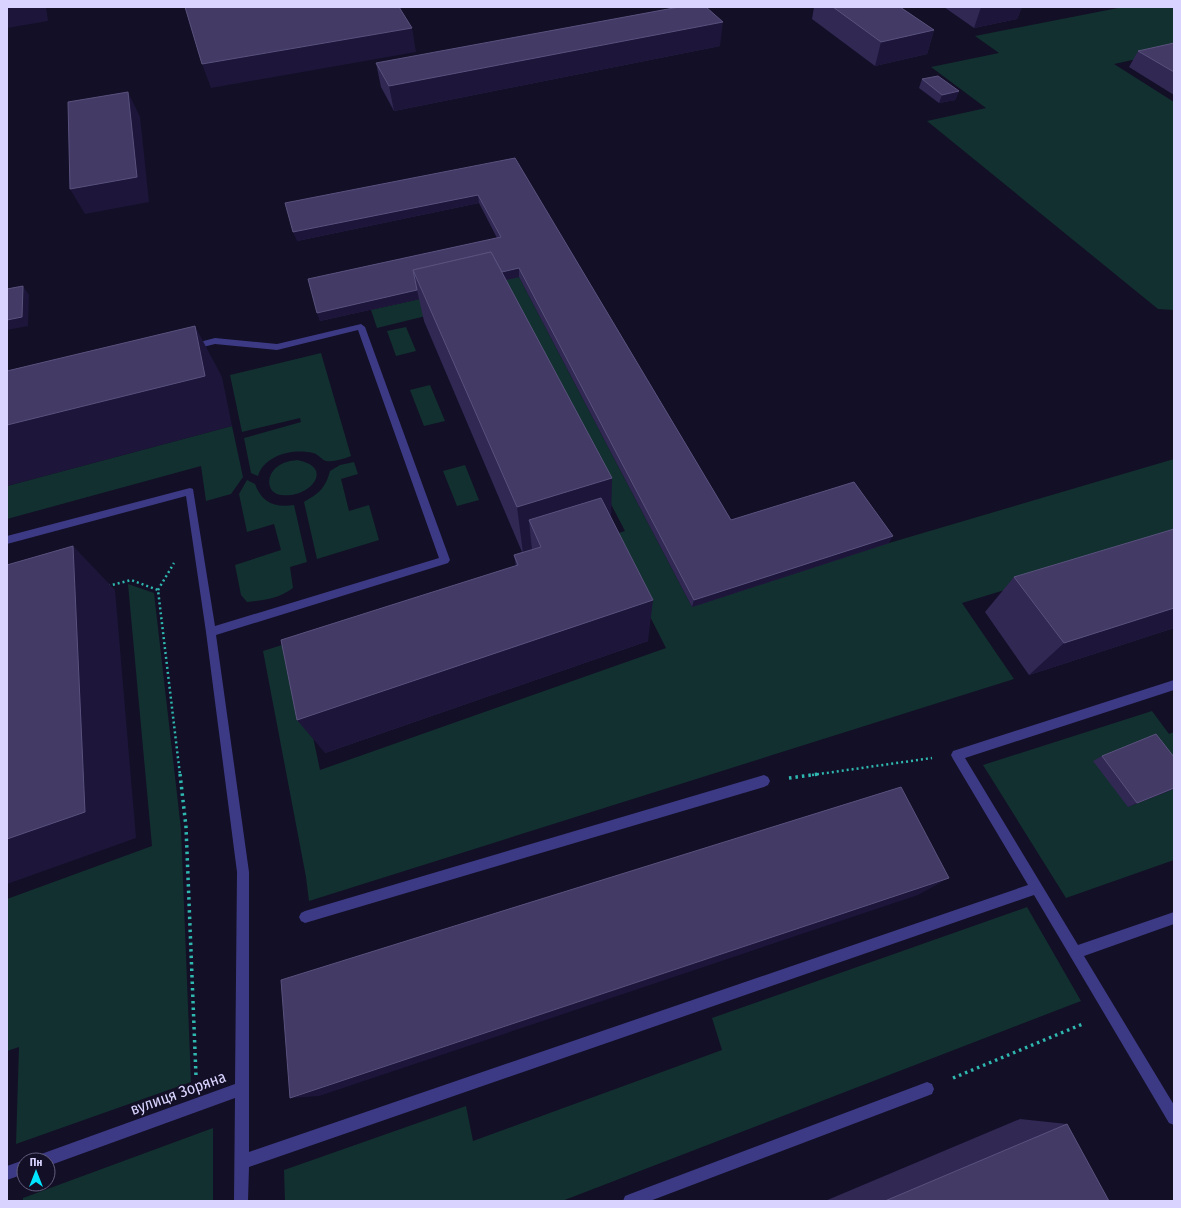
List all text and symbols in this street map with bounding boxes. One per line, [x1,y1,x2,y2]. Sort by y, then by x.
street label: вулиця Зоряна [128,1067,229,1119]
north arrow [16,1152,56,1192]
text: Пн [30,1156,42,1169]

